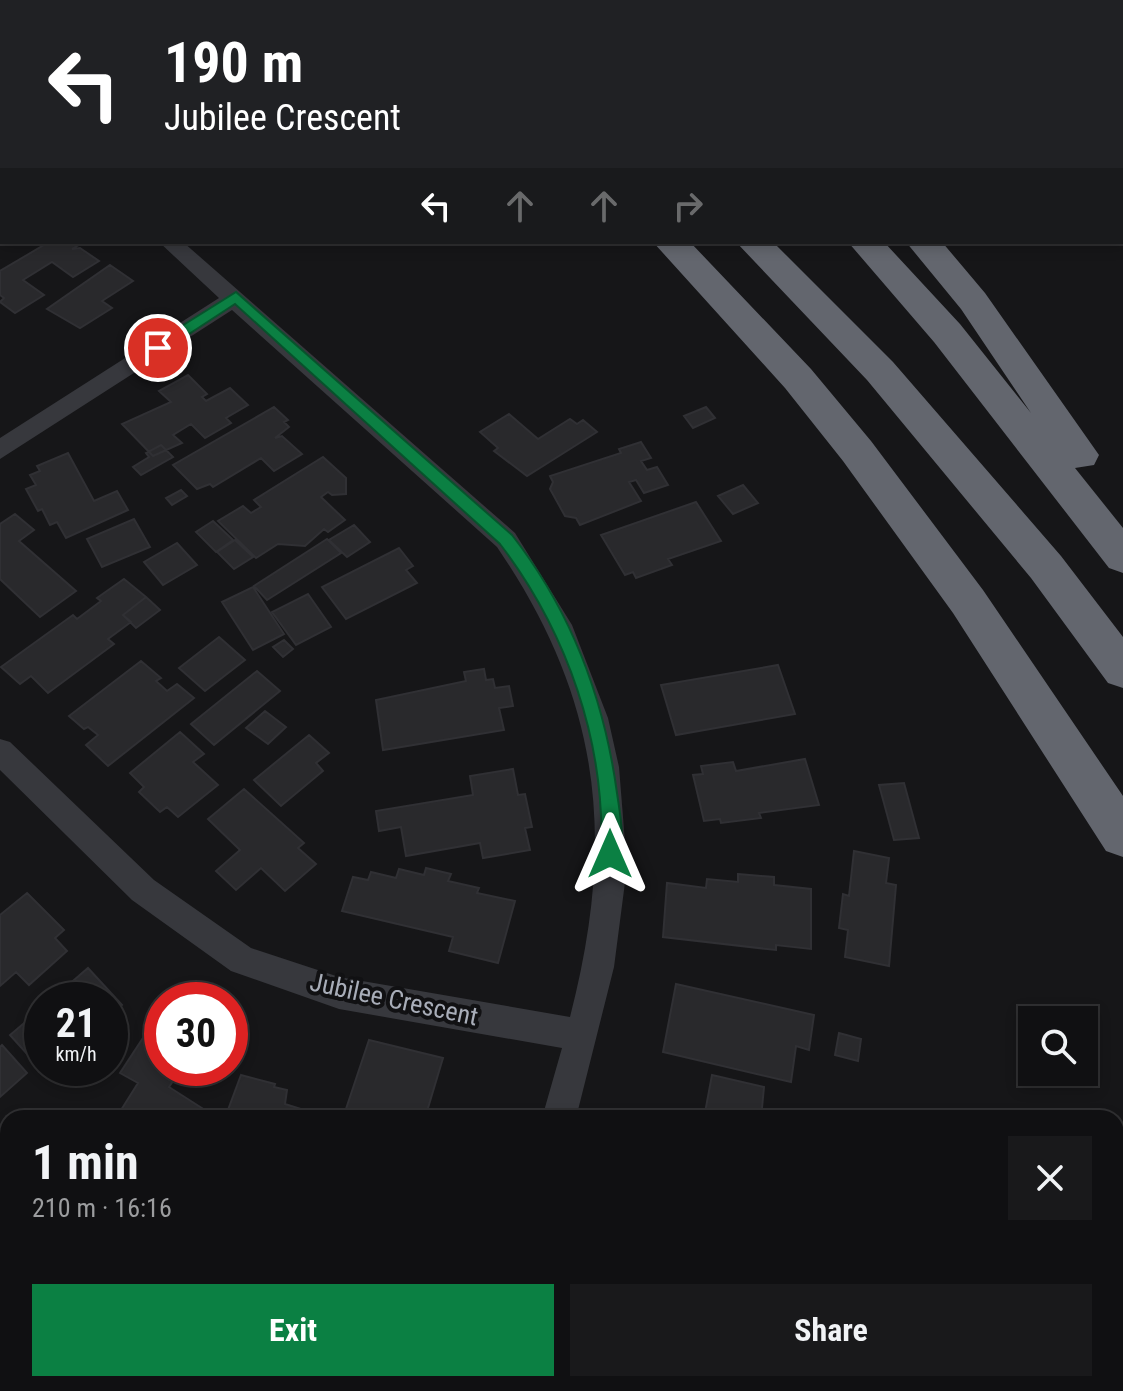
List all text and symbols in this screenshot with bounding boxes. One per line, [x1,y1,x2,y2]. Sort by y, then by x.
text: 190 m [164,30,303,96]
icon: left [32,32,136,136]
text: Jubilee Crescent [164,97,401,139]
icon: left [414,184,458,228]
icon: ahead [498,184,542,228]
icon: ahead [582,184,626,228]
icon: right [666,184,710,228]
pin [124,314,192,382]
icon: arrive [136,326,180,370]
position arrow [568,812,652,896]
street label: Jubilee Crescent [307,967,481,1031]
speed limit sign: 30 [144,982,248,1086]
text: 21 [56,1000,96,1047]
map controls [1018,1006,1098,1086]
button: search [1018,1006,1098,1086]
text: km/h [55,1042,97,1066]
text: 1 min [32,1134,139,1191]
button: close [1008,1136,1092,1220]
text: 210 m · 16:16 [32,1193,172,1223]
button: Exit [32,1284,554,1376]
button: Share [570,1284,1092,1376]

